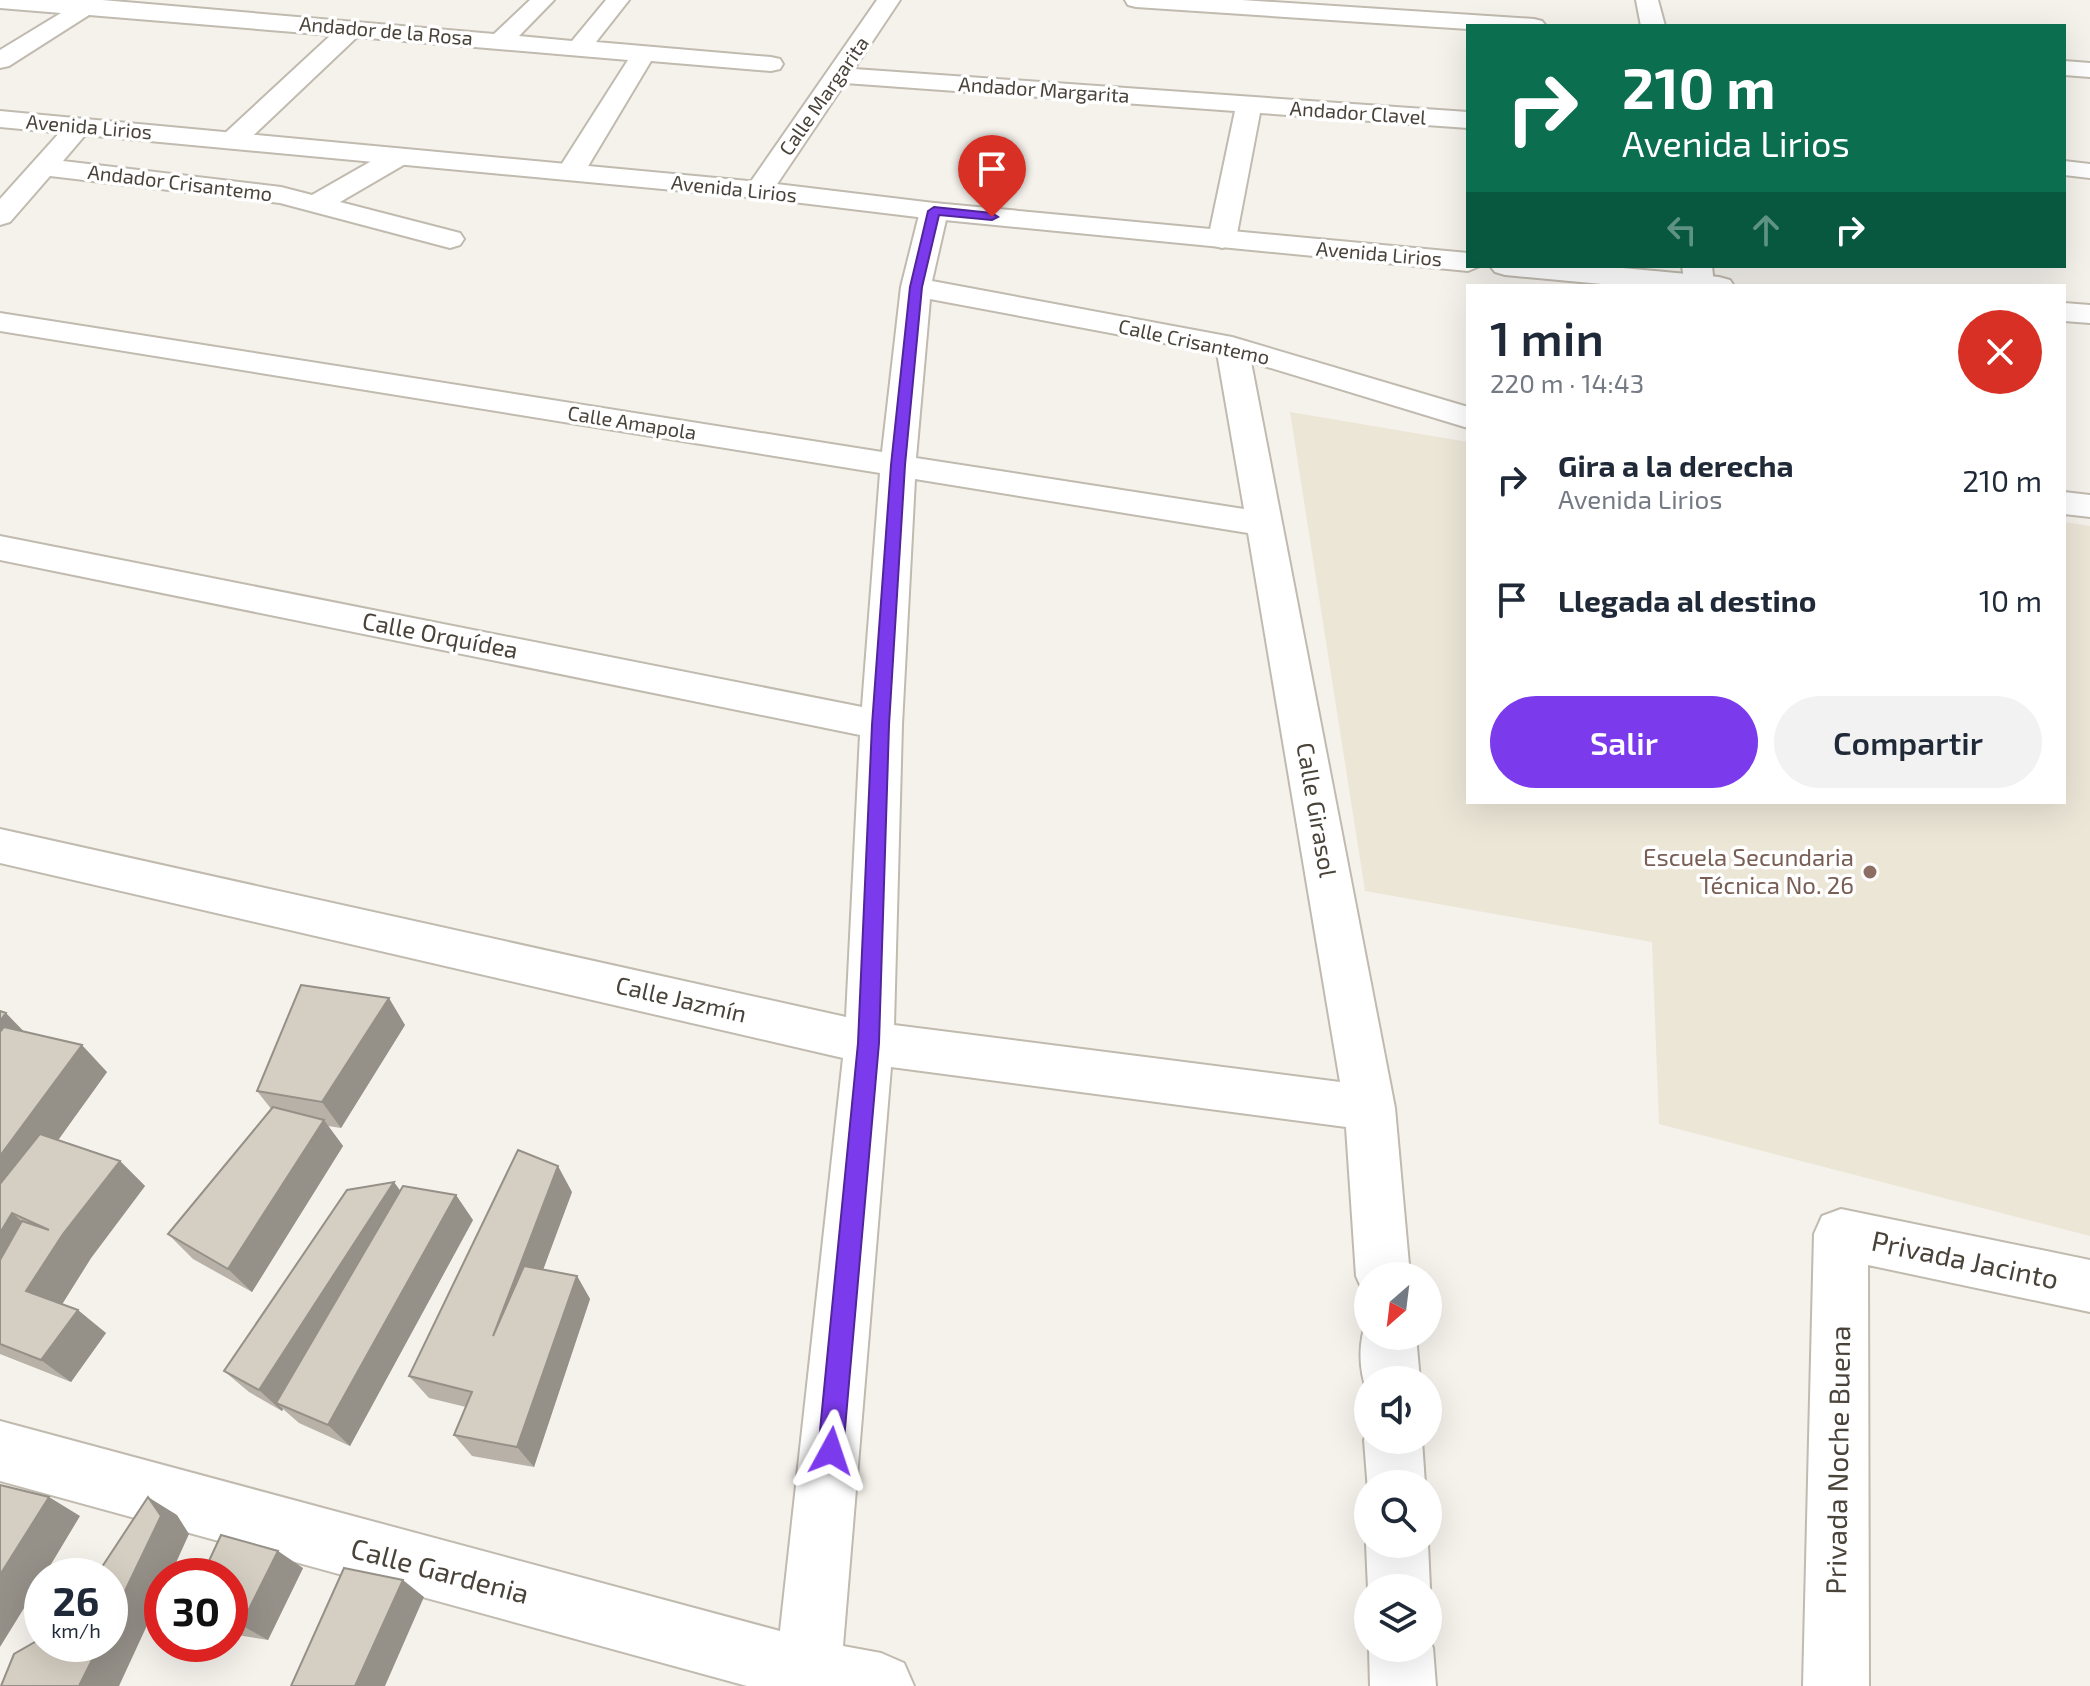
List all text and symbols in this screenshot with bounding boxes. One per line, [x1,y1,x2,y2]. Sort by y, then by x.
street label: Andador de la Rosa [298,10,474,50]
street label: Calle Margarita [773,31,873,159]
text: 210 m [1622,53,1776,120]
icon: right [1490,56,1594,160]
street label: Andador Margarita [958,71,1130,107]
street label: Andador Clavel [1289,95,1427,129]
street label: Avenida Lirios [25,109,153,143]
text: Avenida Lirios [1622,121,1850,164]
pin [958,135,1026,217]
icon: arrive [970,147,1014,191]
street label: Andador Crisantemo [86,159,274,205]
street label: Avenida Lirios [670,169,798,207]
icon: left [1660,208,1704,252]
icon: ahead [1744,208,1788,252]
icon: right [1828,208,1872,252]
street label: Avenida Lirios [1315,236,1443,270]
text: 1 min [1490,308,1604,366]
button: close [1958,310,2042,394]
street label: Calle Crisantemo [1116,313,1272,369]
text: 220 m · 14:43 [1490,367,1644,398]
street label: Calle Amapola [566,400,698,444]
text: Gira a la derecha [1558,447,1794,483]
icon: right [1490,458,1534,502]
text: 210 m [1962,462,2042,498]
text: Avenida Lirios [1558,483,1722,514]
icon: arrive [1490,578,1534,622]
text: Llegada al destino [1558,582,1817,618]
text: 10 m [1979,582,2042,618]
street label: Calle Orquídea [360,605,521,664]
button: Salir [1490,696,1758,788]
button: Compartir [1774,696,2042,788]
street label: Calle Girasol [1291,740,1344,879]
place label: Escuela Secundaria Técnica No. 26 [1643,842,1854,899]
marker: Escuela Secundaria Técnica No. 26 [1861,863,1879,881]
street label: Calle Jazmín [613,969,750,1028]
street label: Privada Jacinto [1869,1223,2062,1295]
north arrow [1354,1262,1442,1350]
map controls [1354,1262,1442,1662]
street label: Privada Noche Buena [1818,1325,1856,1595]
button: sound [1354,1366,1442,1454]
position arrow [789,1409,873,1493]
button: search [1354,1470,1442,1558]
street label: Calle Gardenia [348,1530,533,1610]
speed limit sign: 30 [144,1558,248,1662]
button: layers [1354,1574,1442,1662]
text: 26 [53,1576,99,1624]
text: km/h [51,1618,101,1642]

